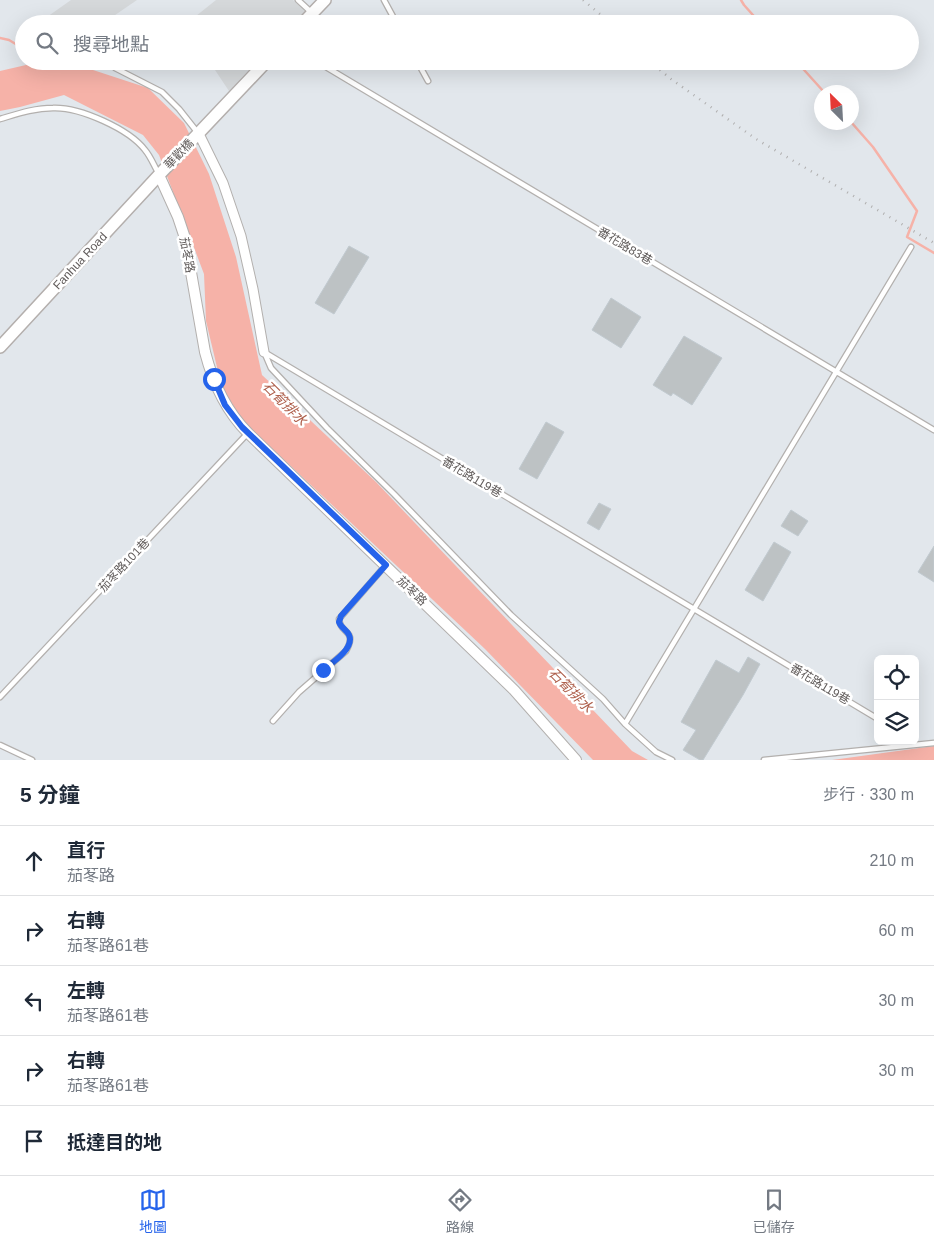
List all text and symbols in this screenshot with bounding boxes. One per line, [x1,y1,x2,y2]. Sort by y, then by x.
search box [15,15,919,70]
icon: search [33,29,61,57]
text: 搜尋地點 [73,34,149,55]
north arrow [814,85,859,130]
street label: 華歡橋 [161,136,197,172]
street label: 番花路83巷 [595,224,655,268]
street label: Fanhua Road [50,230,110,292]
street label: 茄苳路 [177,236,197,274]
route start [203,368,226,391]
water label: 石筍排水 [260,378,311,429]
street label: 番花路119巷 [440,454,504,500]
street label: 茄苳路101巷 [96,535,152,595]
street label: 茄苳路 [394,573,430,609]
map controls [874,655,919,745]
button: locate [874,655,919,700]
route end [312,659,335,682]
street label: 番花路119巷 [788,661,852,707]
water label: 石筍排水 [546,665,597,716]
button: layers [874,700,919,745]
text: 5 分鐘 [20,783,80,806]
text: 步行 · 330 m [823,786,914,803]
text: 直行 [67,840,105,861]
icon: ahead [20,847,48,875]
text: 210 m [870,852,914,869]
text: 茄苳路 [67,867,115,884]
text: 右轉 [67,910,105,931]
icon: right [20,917,48,945]
text: 60 m [878,922,914,939]
text: 茄苳路61巷 [67,937,149,954]
text: 左轉 [67,980,105,1001]
icon: left [20,987,48,1015]
text: 30 m [878,992,914,1009]
text: 茄苳路61巷 [67,1007,149,1024]
text: 右轉 [67,1050,105,1071]
icon: right [20,1057,48,1085]
text: 30 m [878,1062,914,1079]
text: 茄苳路61巷 [67,1077,149,1094]
icon: arrive [20,1127,48,1155]
text: 抵達目的地 [67,1132,162,1153]
tab: 地圖 [139,1186,167,1236]
tab: 路線 [446,1186,474,1236]
tab: 已儲存 [753,1186,795,1236]

